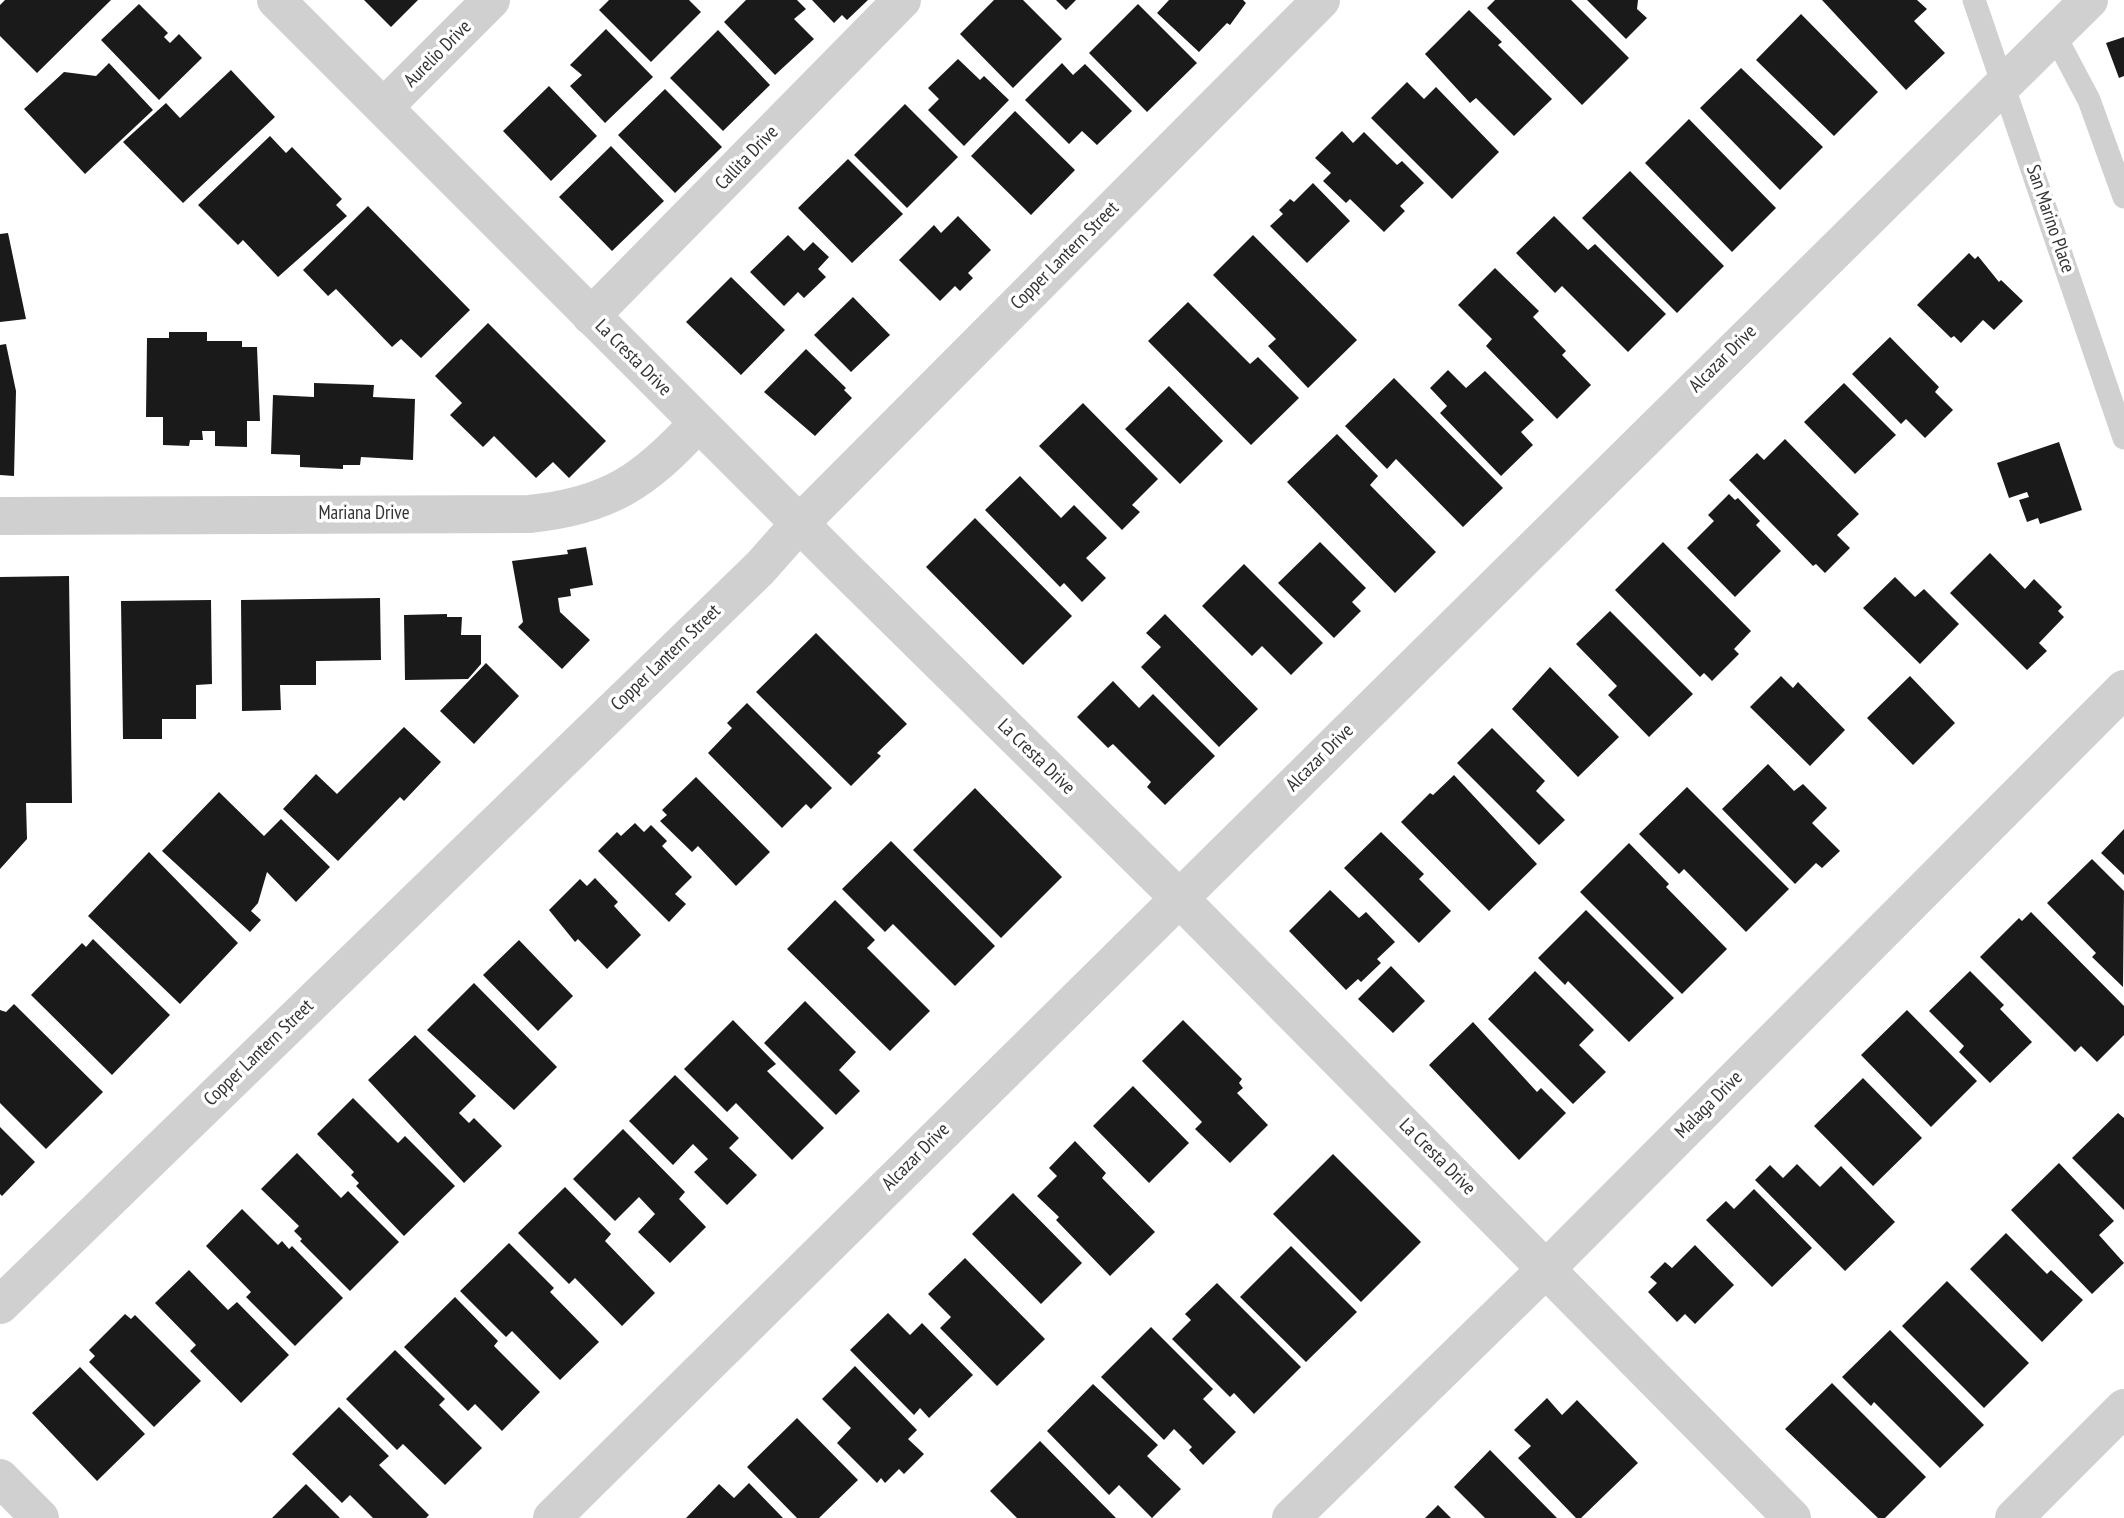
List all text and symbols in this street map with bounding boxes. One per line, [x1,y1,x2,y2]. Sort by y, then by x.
street label: Aurelio Drive [400,16,476,92]
street label: Callita Drive [711,121,783,195]
street label: San Marino Place [2021,162,2079,276]
street label: Copper Lantern Street [1006,197,1124,315]
street label: La Cresta Drive [590,315,676,401]
street label: Alcazar Drive [1685,321,1761,397]
street label: Mariana Drive [318,503,410,525]
street label: Copper Lantern Street [607,600,725,716]
street label: La Cresta Drive [993,715,1079,799]
street label: Alcazar Drive [1282,720,1358,796]
street label: Copper Lantern Street [200,995,318,1111]
street label: Malaga Drive [1671,1067,1747,1143]
street label: La Cresta Drive [1394,1114,1480,1200]
street label: Alcazar Drive [878,1119,954,1195]

